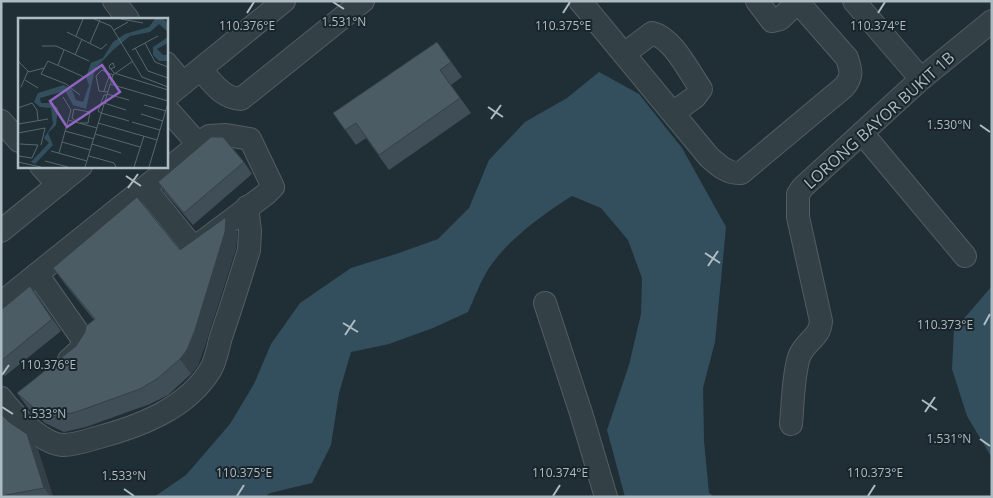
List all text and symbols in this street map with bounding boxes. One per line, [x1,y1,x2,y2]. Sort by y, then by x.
text: 1.531°N [322,13,366,30]
text: 110.376°E [219,17,275,34]
text: 110.375°E [535,17,591,34]
text: 110.374°E [850,17,906,34]
inset map [18,18,168,168]
street label: LORONG BAYOR BUKIT 1B [799,46,959,194]
text: 1.530°N [927,116,971,133]
text: 110.373°E [917,316,973,333]
text: 110.376°E [20,356,76,373]
text: 1.533°N [22,405,66,422]
text: 1.531°N [927,430,971,447]
text: 110.375°E [216,464,272,481]
text: 110.374°E [532,464,588,481]
text: 110.373°E [847,464,903,481]
text: 1.533°N [102,467,146,484]

